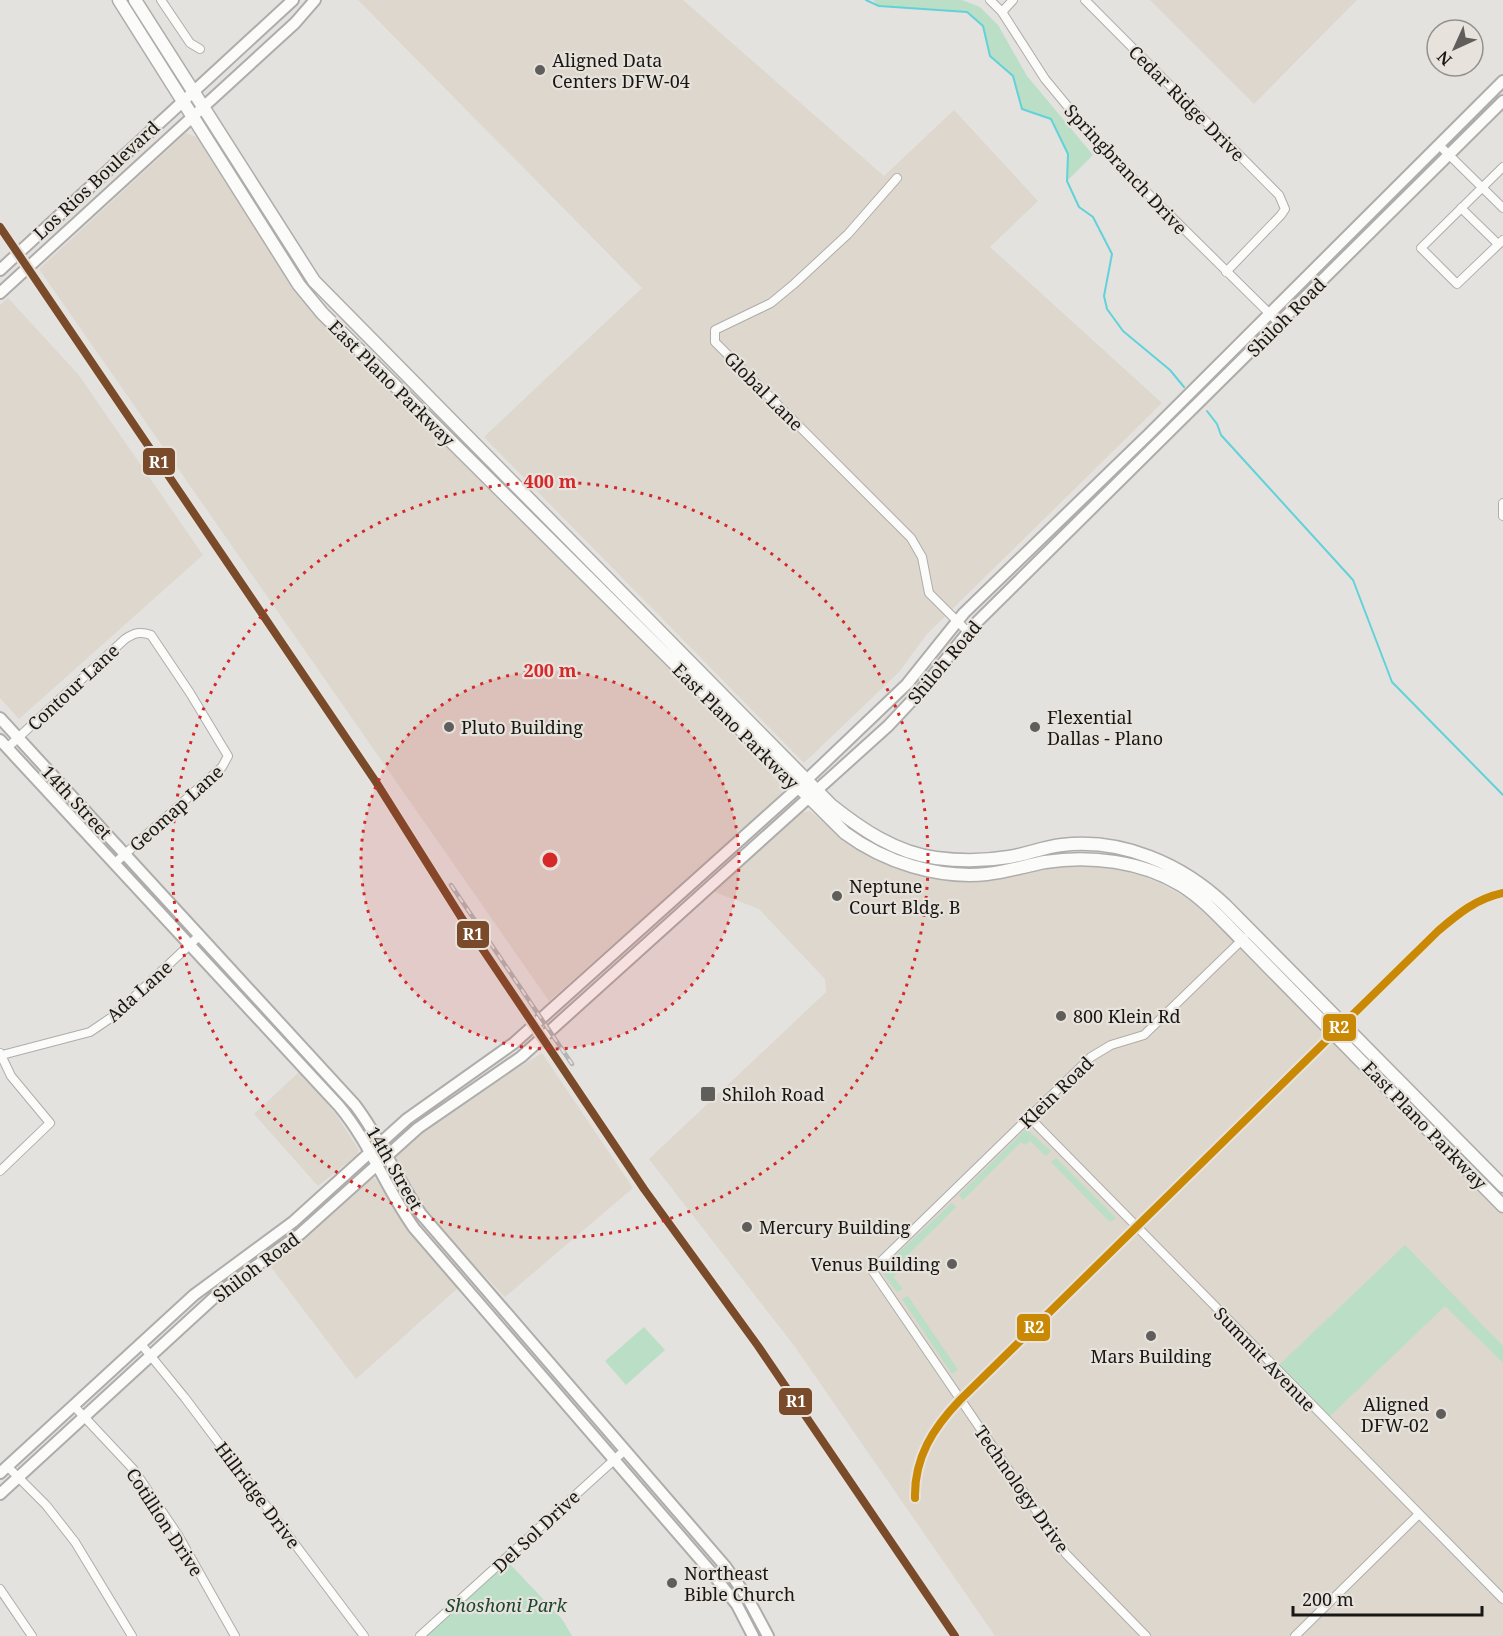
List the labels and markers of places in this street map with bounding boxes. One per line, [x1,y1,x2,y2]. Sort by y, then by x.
place label: Aligned Data Centers DFW-04 [552,48,690,93]
marker: Aligned Data Centers DFW-04 [533,63,547,77]
place label: Flexential Dallas - Plano [1047,705,1163,750]
place label: Pluto Building [461,715,583,739]
marker: Pluto Building [442,720,456,734]
marker: Flexential Dallas - Plano [1028,720,1042,734]
centre of rings [540,850,560,870]
place label: Neptune Court Bldg. B [849,874,960,919]
marker: Neptune Court Bldg. B [830,889,844,903]
place label: 800 Klein Rd [1073,1004,1181,1028]
marker: 800 Klein Rd [1054,1009,1068,1023]
place label: Shiloh Road [722,1082,824,1106]
marker: Shiloh Road [699,1085,717,1103]
place label: Mercury Building [759,1215,911,1239]
marker: Mercury Building [740,1220,754,1234]
place label: Venus Building [811,1252,940,1276]
marker: Venus Building [945,1257,959,1271]
marker: Mars Building [1144,1329,1158,1343]
place label: Mars Building [1091,1344,1212,1368]
place label: Aligned DFW-02 [1361,1392,1429,1437]
marker: Aligned DFW-02 [1434,1407,1448,1421]
place label: Northeast Bible Church [684,1561,795,1606]
marker: Northeast Bible Church [665,1576,679,1590]

